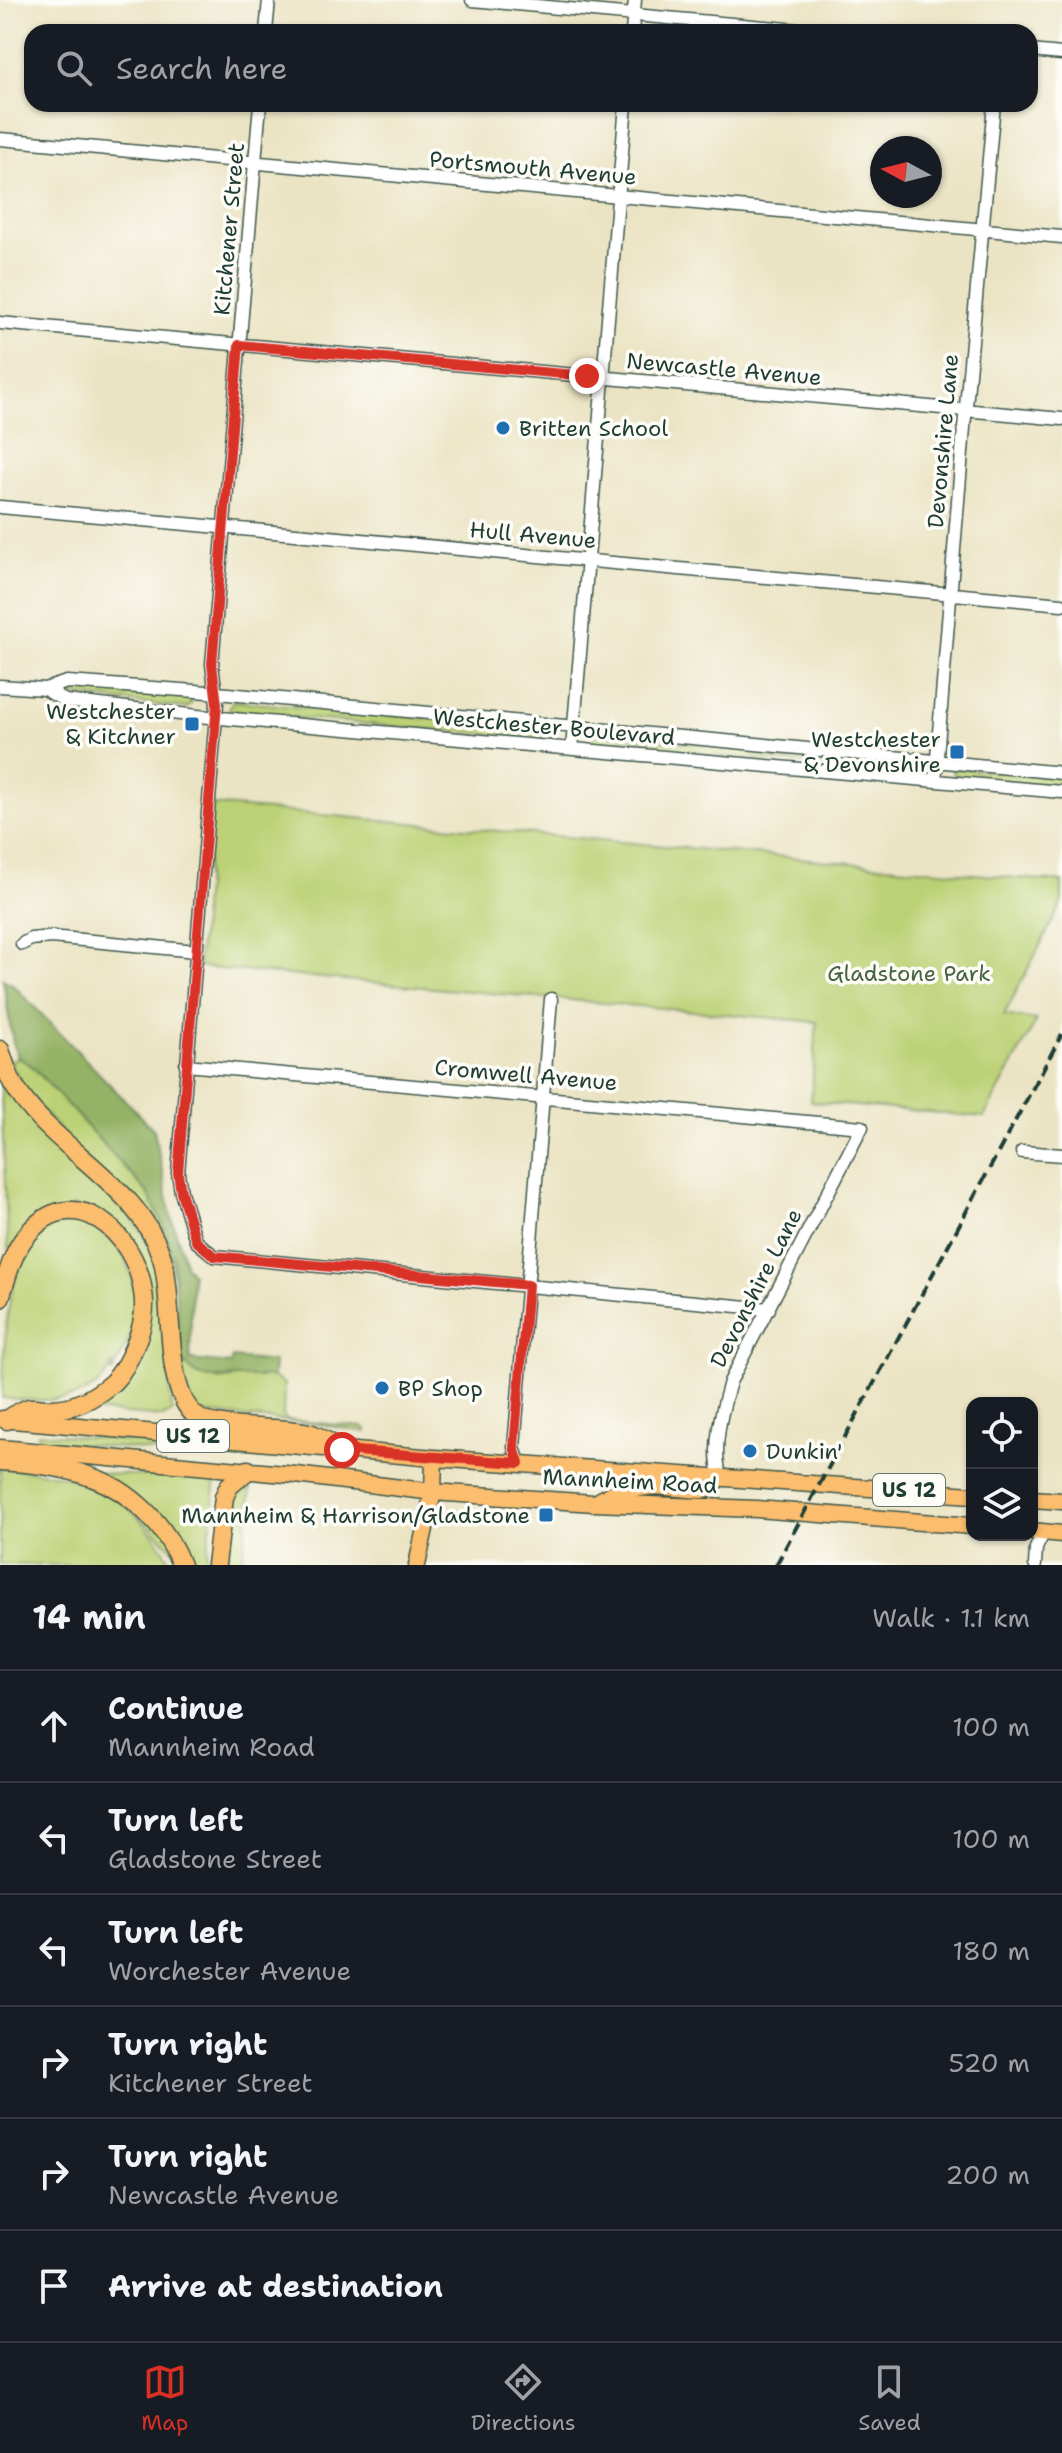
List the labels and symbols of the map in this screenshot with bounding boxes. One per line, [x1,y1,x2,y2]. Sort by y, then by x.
north arrow [870,136,942,208]
street label: Kitchener Street [207,141,251,317]
street label: Portsmouth Avenue [428,144,638,192]
street label: Newcastle Avenue [625,346,823,392]
street label: Devonshire Lane [921,353,965,529]
route end [569,358,605,394]
place label: Britten School [519,414,668,443]
marker: Britten School [494,419,512,437]
street label: Hull Avenue [468,515,598,555]
place label: Westchester & Kitchner [46,697,176,751]
street label: Westchester Boulevard [432,702,676,752]
marker: Westchester & Kitchner [183,715,201,733]
place label: Westchester & Devonshire [804,725,941,779]
marker: Westchester & Devonshire [948,743,966,761]
park label: Gladstone Park [827,959,991,988]
street label: Cromwell Avenue [433,1053,619,1097]
street label: Devonshire Lane [703,1204,809,1372]
place label: BP Shop [398,1374,483,1403]
marker: BP Shop [373,1379,391,1397]
road number: US 12 [157,1420,229,1452]
route start [324,1432,360,1468]
place label: Dunkin' [766,1437,843,1466]
marker: Dunkin' [741,1442,759,1460]
street label: Mannheim Road [542,1462,718,1500]
road number: US 12 [873,1474,945,1506]
place label: Mannheim & Harrison/Gladstone [181,1501,530,1530]
marker: Mannheim & Harrison/Gladstone [537,1506,555,1524]

